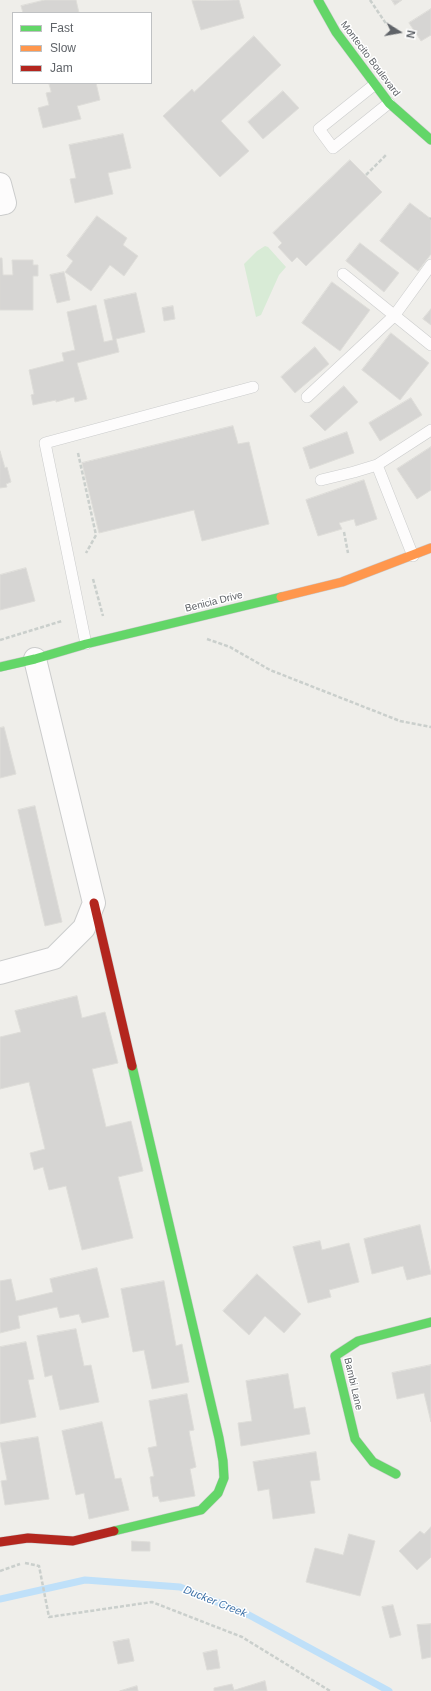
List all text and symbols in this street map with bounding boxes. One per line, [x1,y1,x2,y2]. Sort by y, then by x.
legend [12,12,152,84]
north arrow [379,12,419,52]
street label: Montecito Boulevard [338,19,402,99]
text: Fast [50,21,73,35]
text: N [404,29,417,39]
text: Slow [50,41,76,55]
text: Jam [50,61,73,75]
street label: Benicia Drive [184,589,244,615]
street label: Bambi Lane [341,1357,365,1411]
water label: Ducker Creek [181,1583,249,1621]

